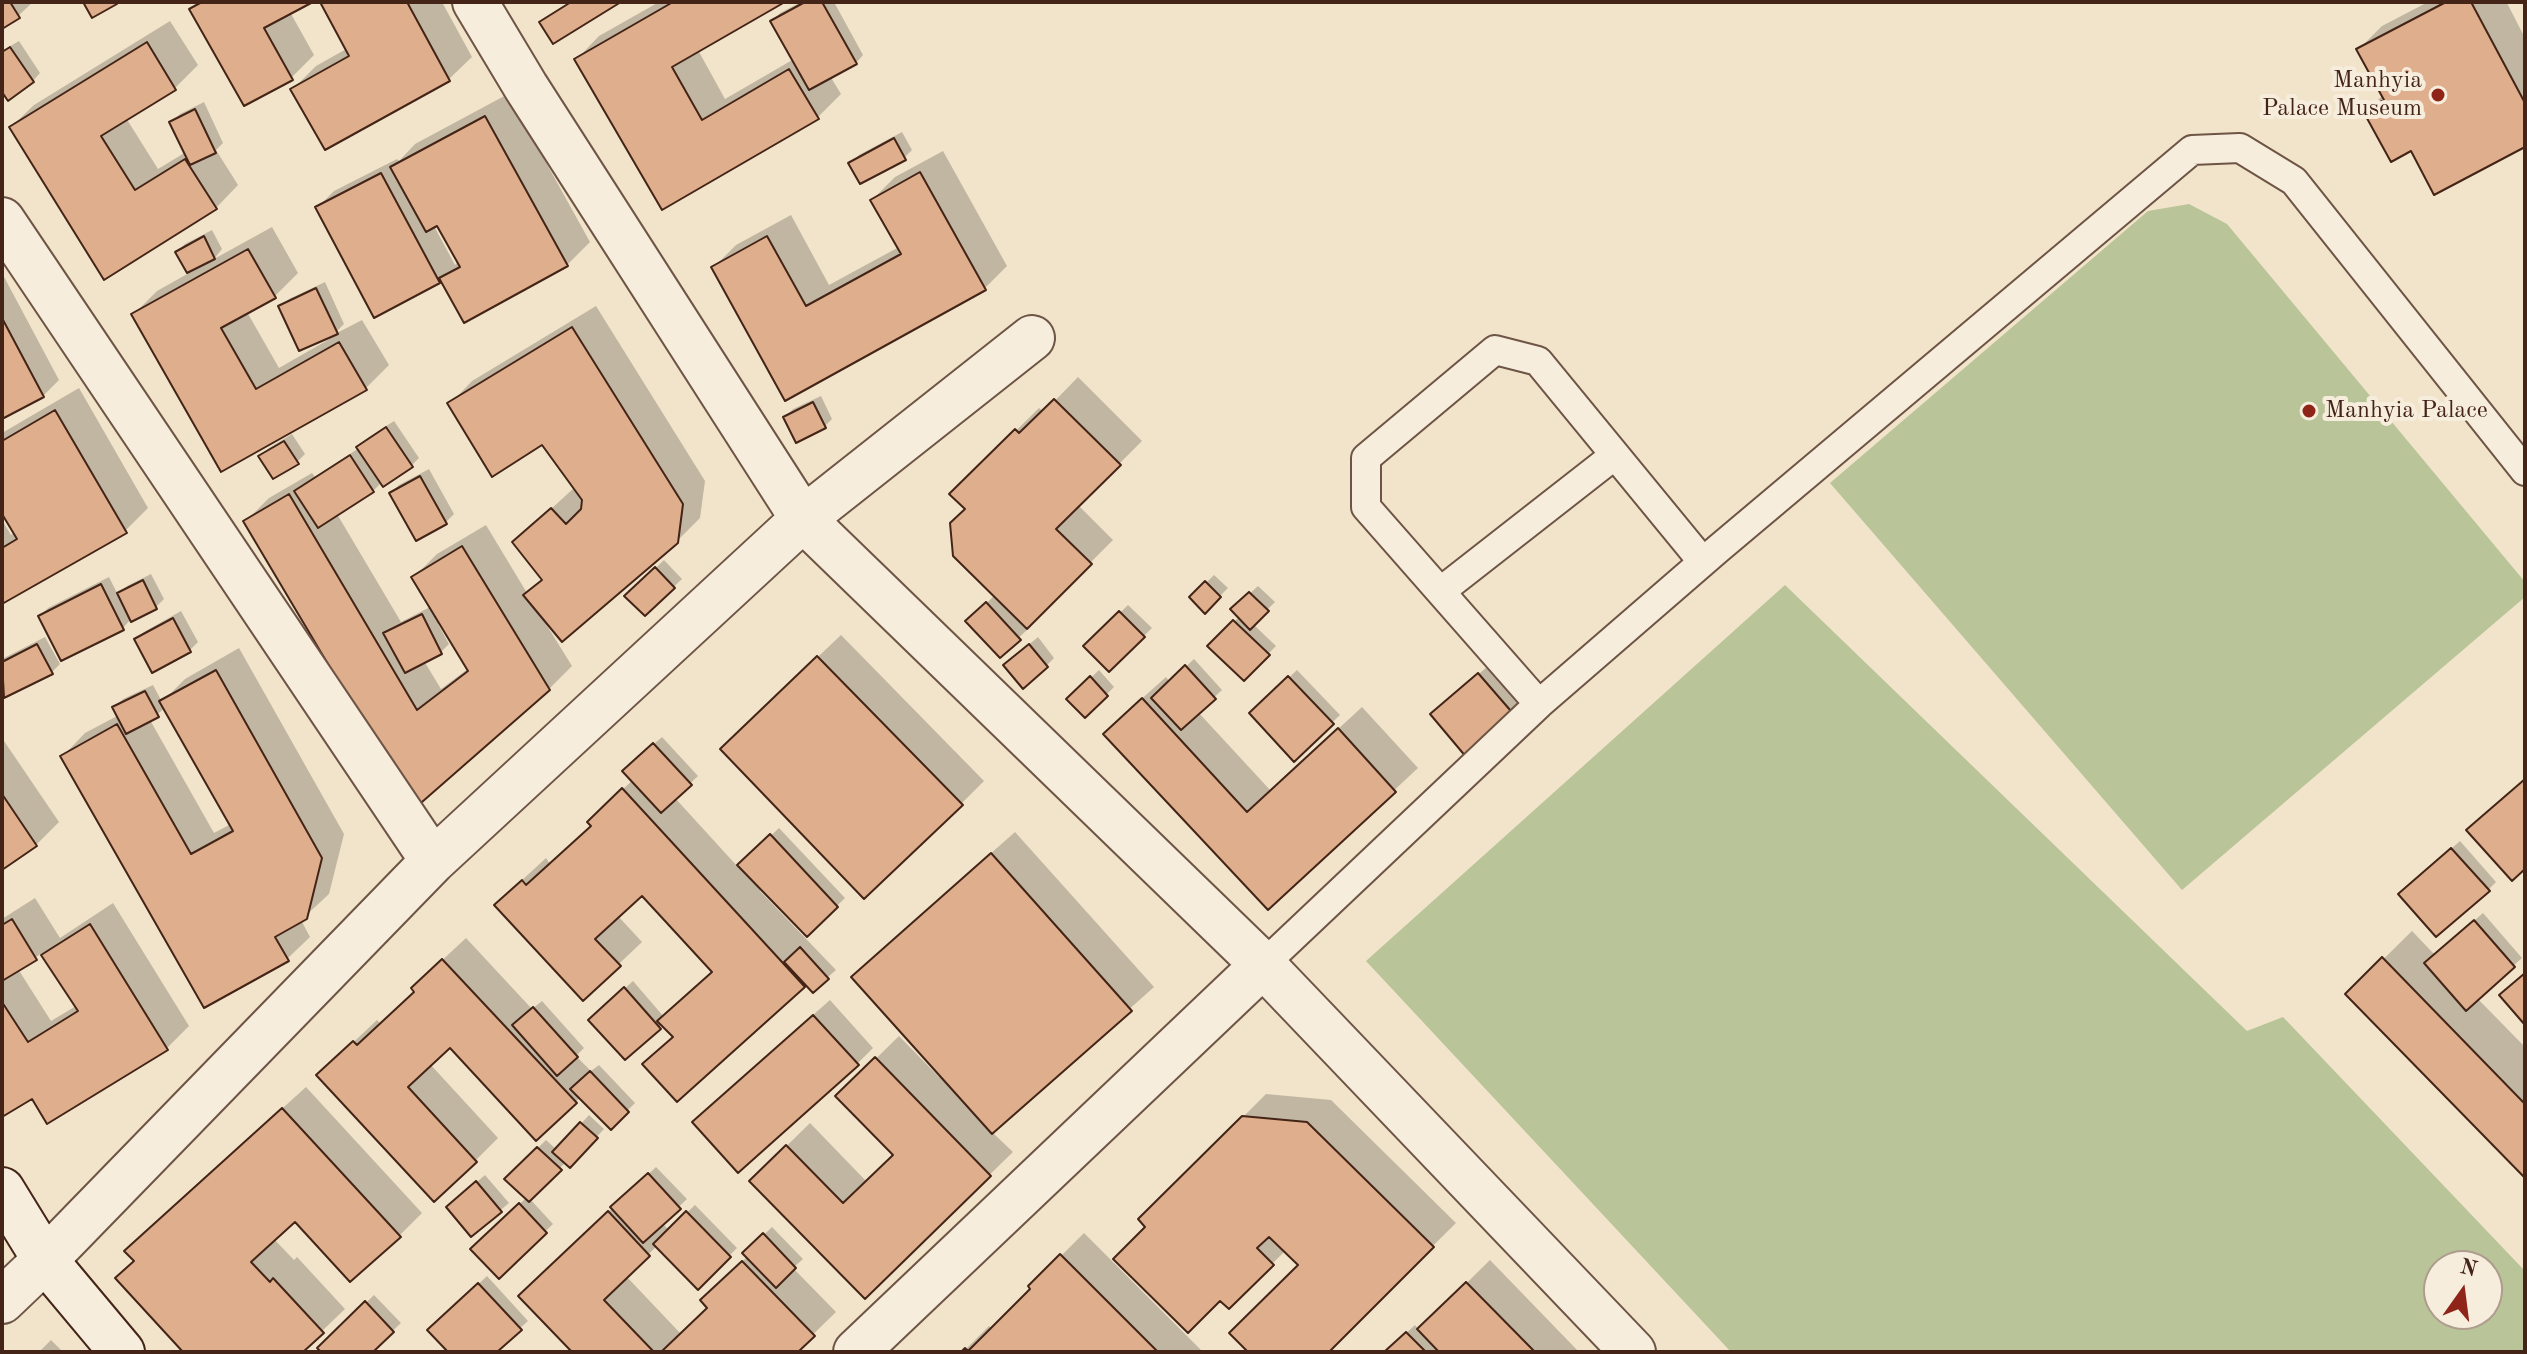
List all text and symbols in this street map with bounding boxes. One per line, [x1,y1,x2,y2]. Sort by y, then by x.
place label: Manhyia Palace Museum [2262,67,2422,123]
marker: Manhyia Palace Museum [2429,86,2447,104]
place label: Manhyia Palace [2325,397,2488,425]
marker: Manhyia Palace [2300,402,2318,420]
north arrow [2423,1250,2503,1330]
text: N [2458,1256,2479,1281]

